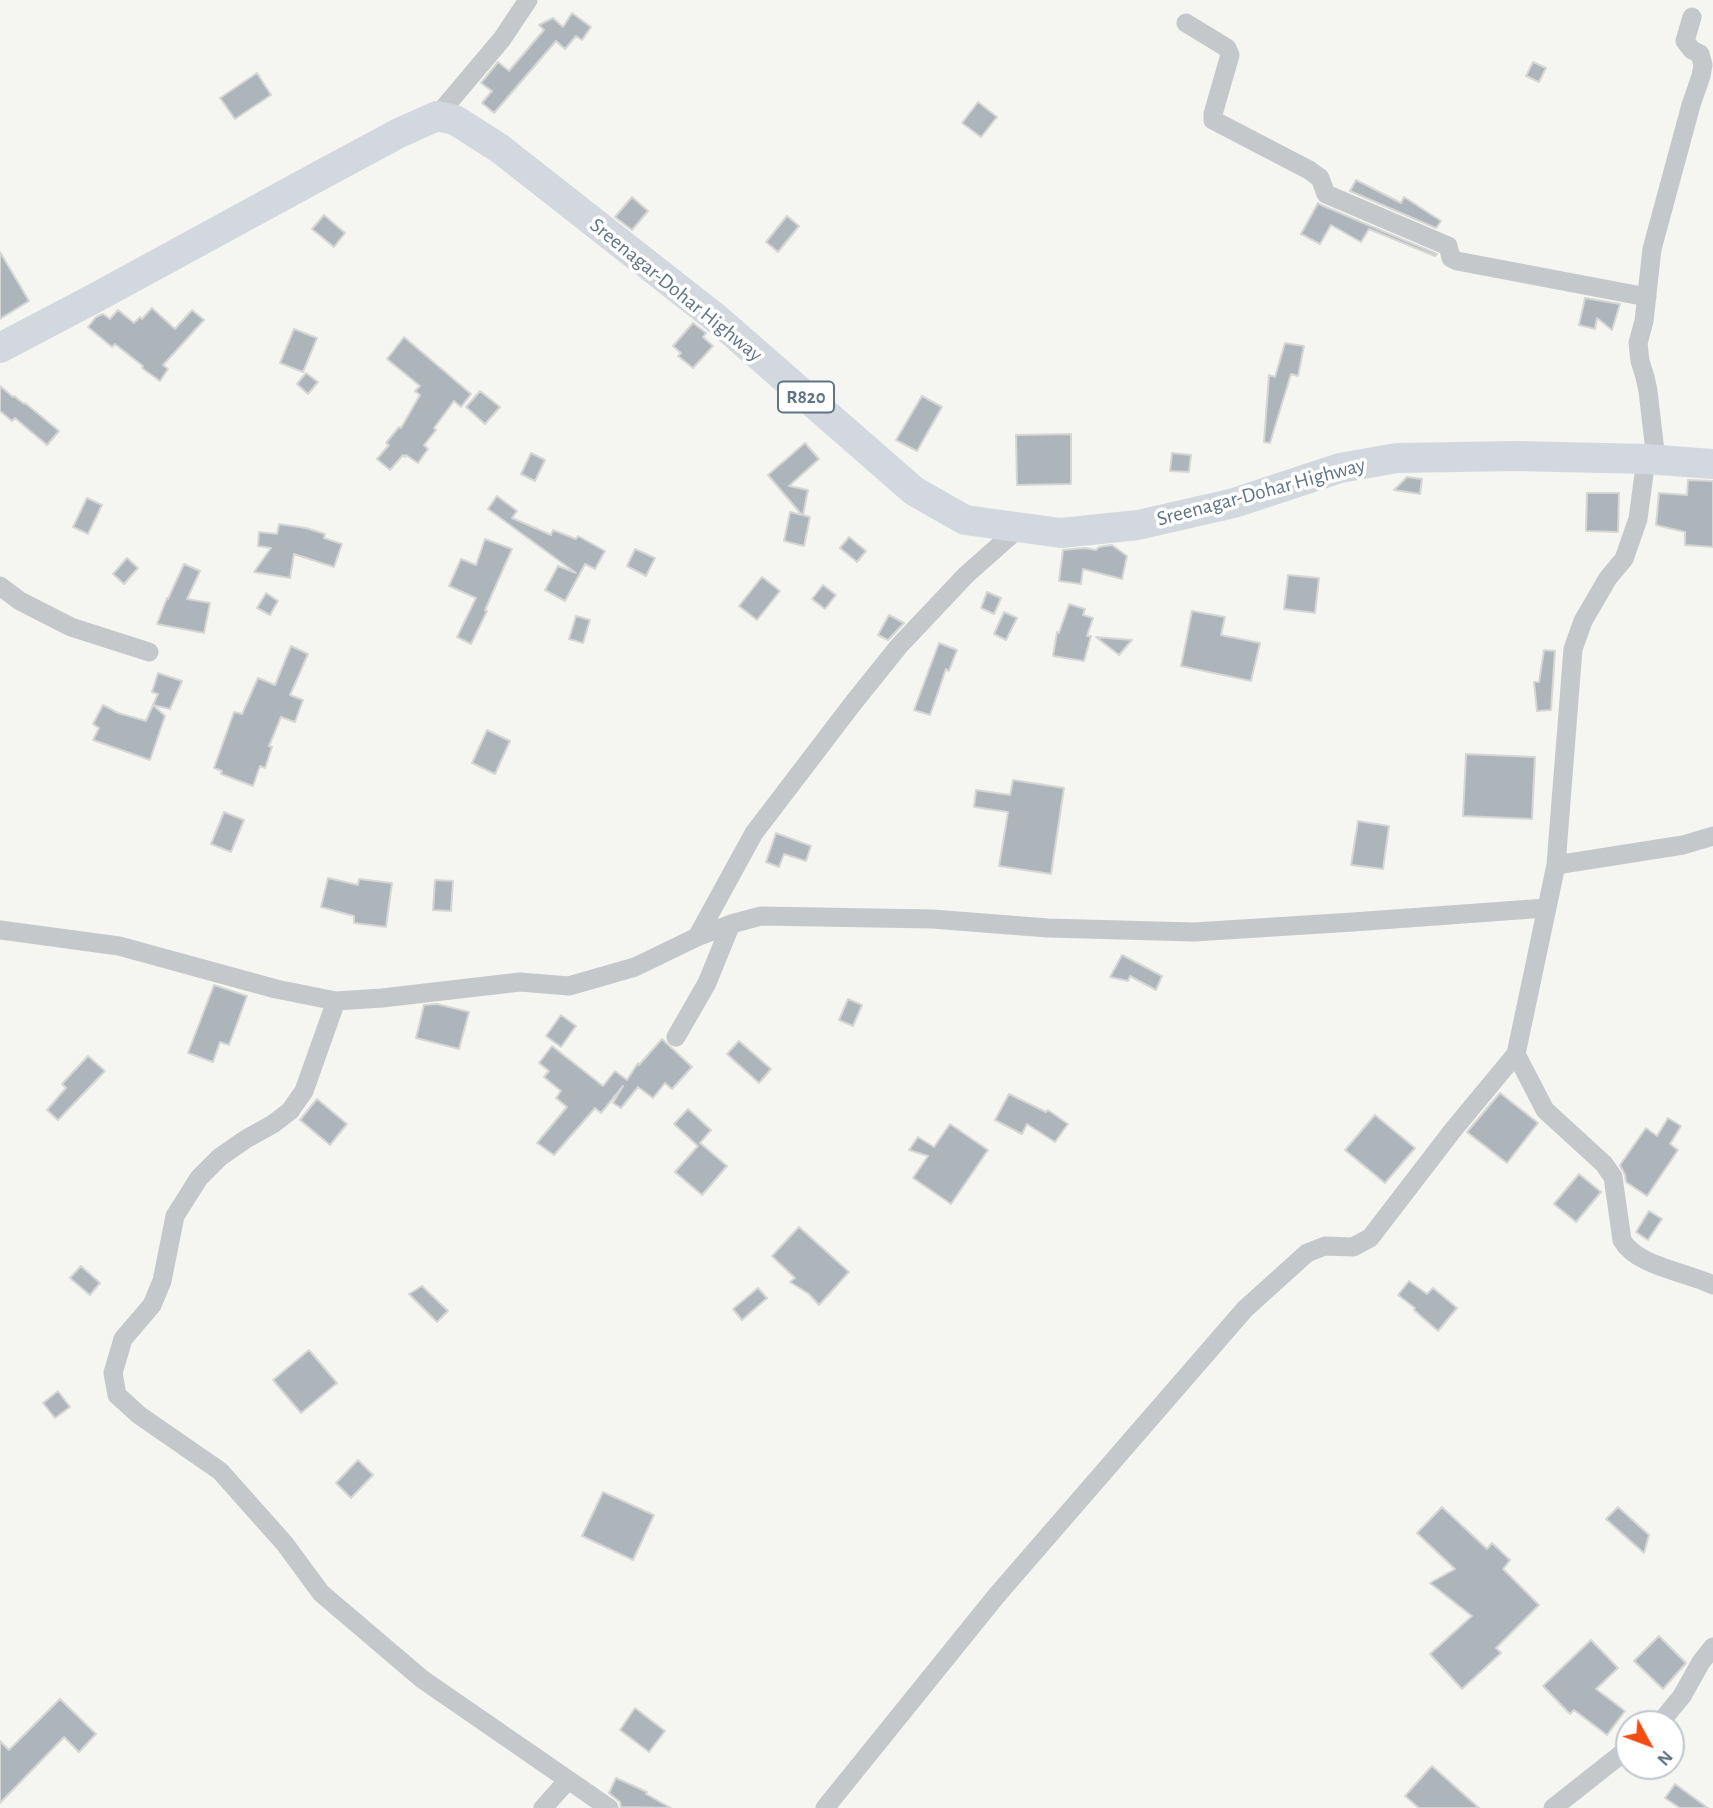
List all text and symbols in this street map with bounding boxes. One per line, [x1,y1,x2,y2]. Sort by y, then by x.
street label: Sreenagar-Dohar Highway [585,213,767,367]
road number: R820 [778,382,834,412]
street label: Sreenagar-Dohar Highway [1154,452,1368,532]
north arrow [1615,1710,1685,1780]
text: N [1653,1747,1676,1769]

